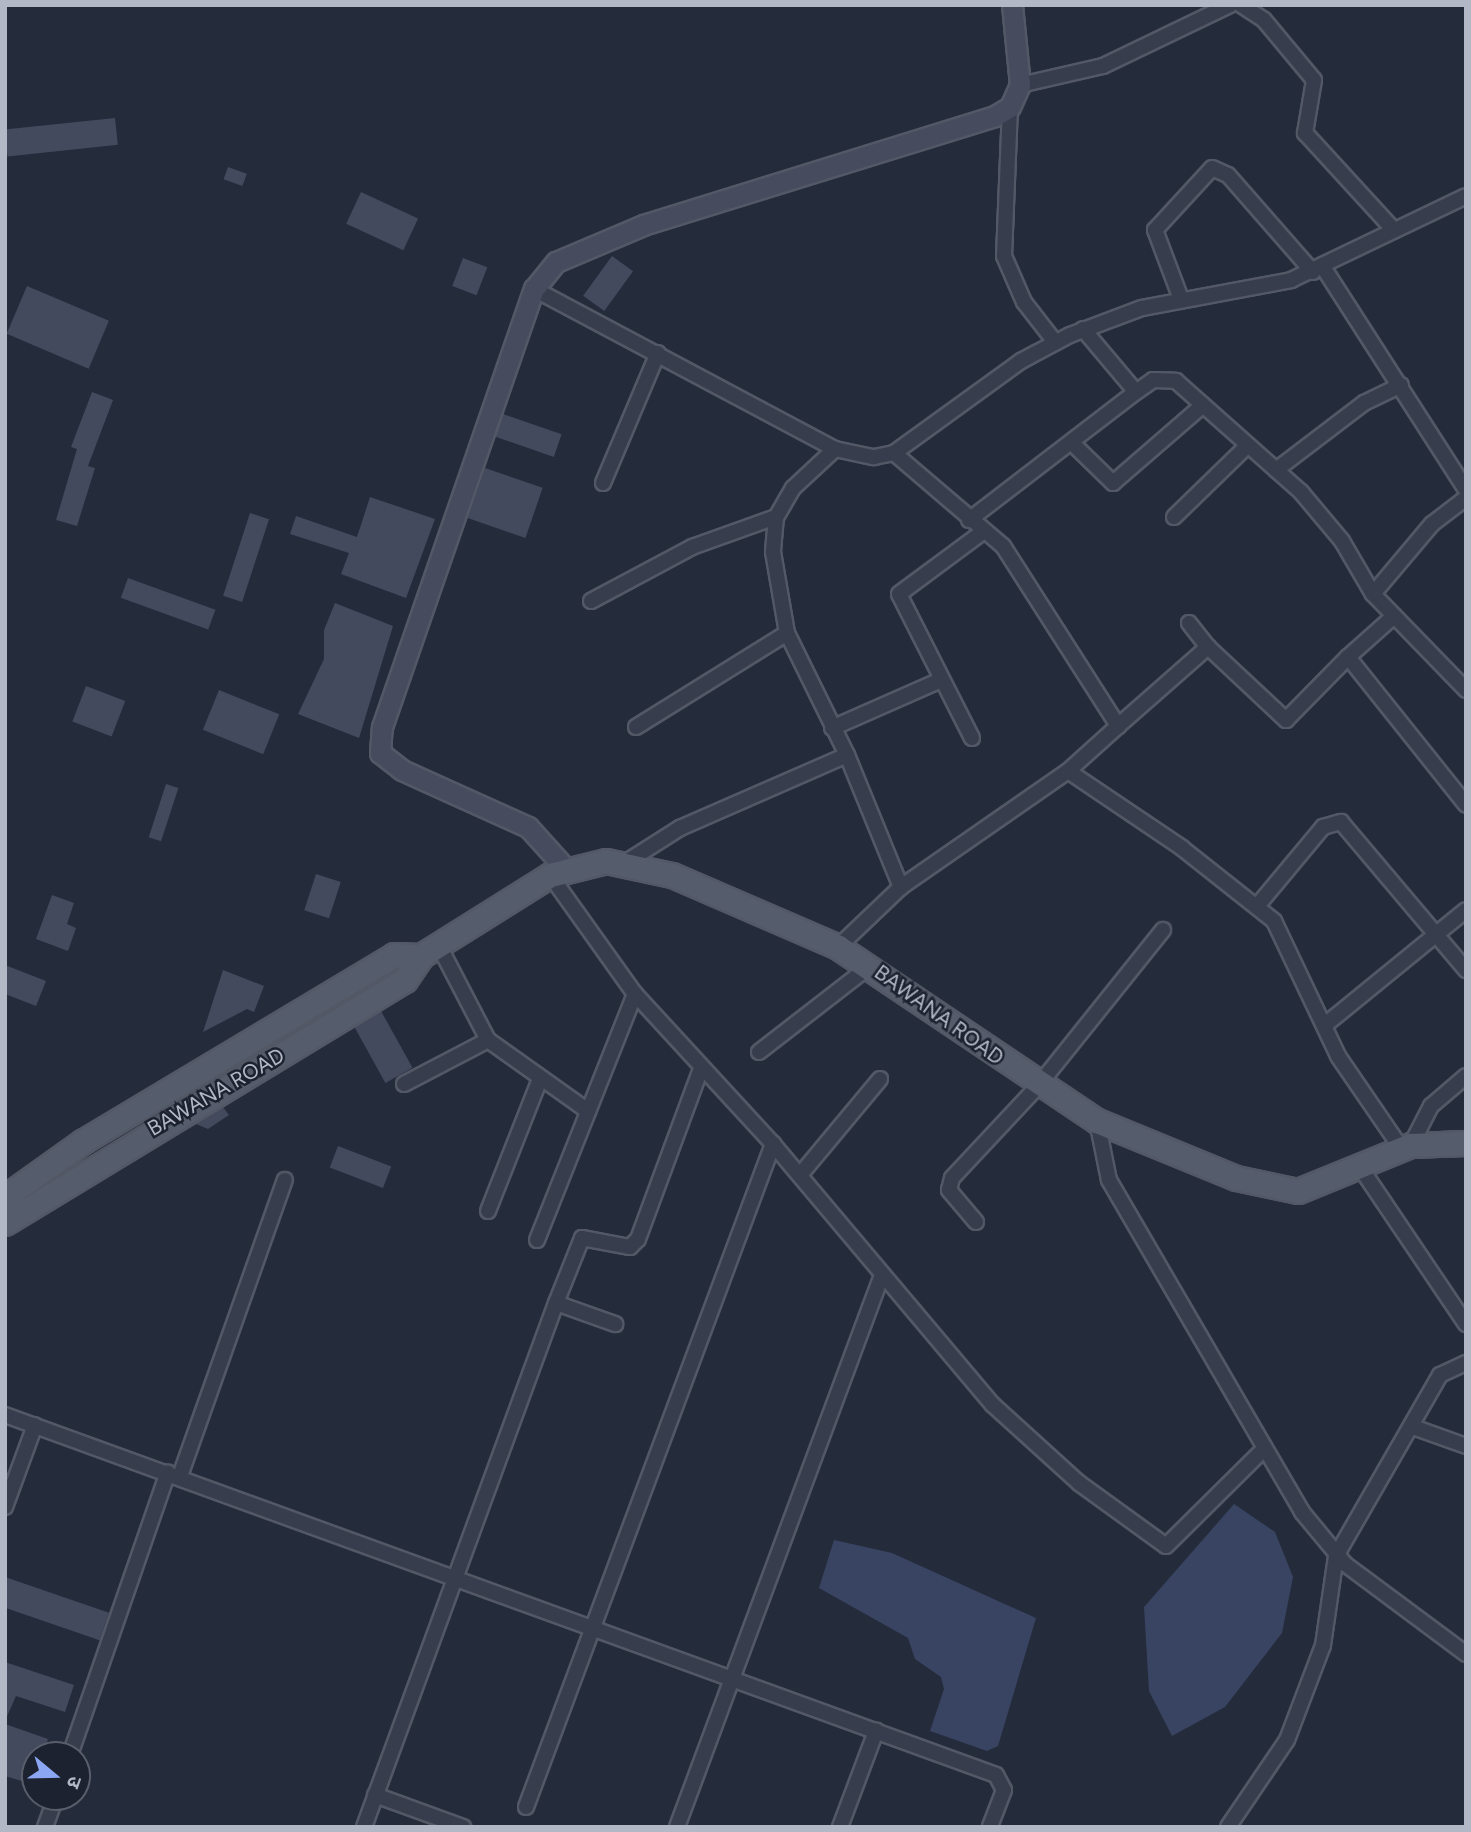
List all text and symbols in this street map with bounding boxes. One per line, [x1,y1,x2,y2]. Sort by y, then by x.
street label: BAWANA ROAD [869,960,1009,1070]
street label: BAWANA ROAD [143,1043,289,1141]
north arrow [21,1741,91,1811]
text: उ [62,1773,87,1791]

